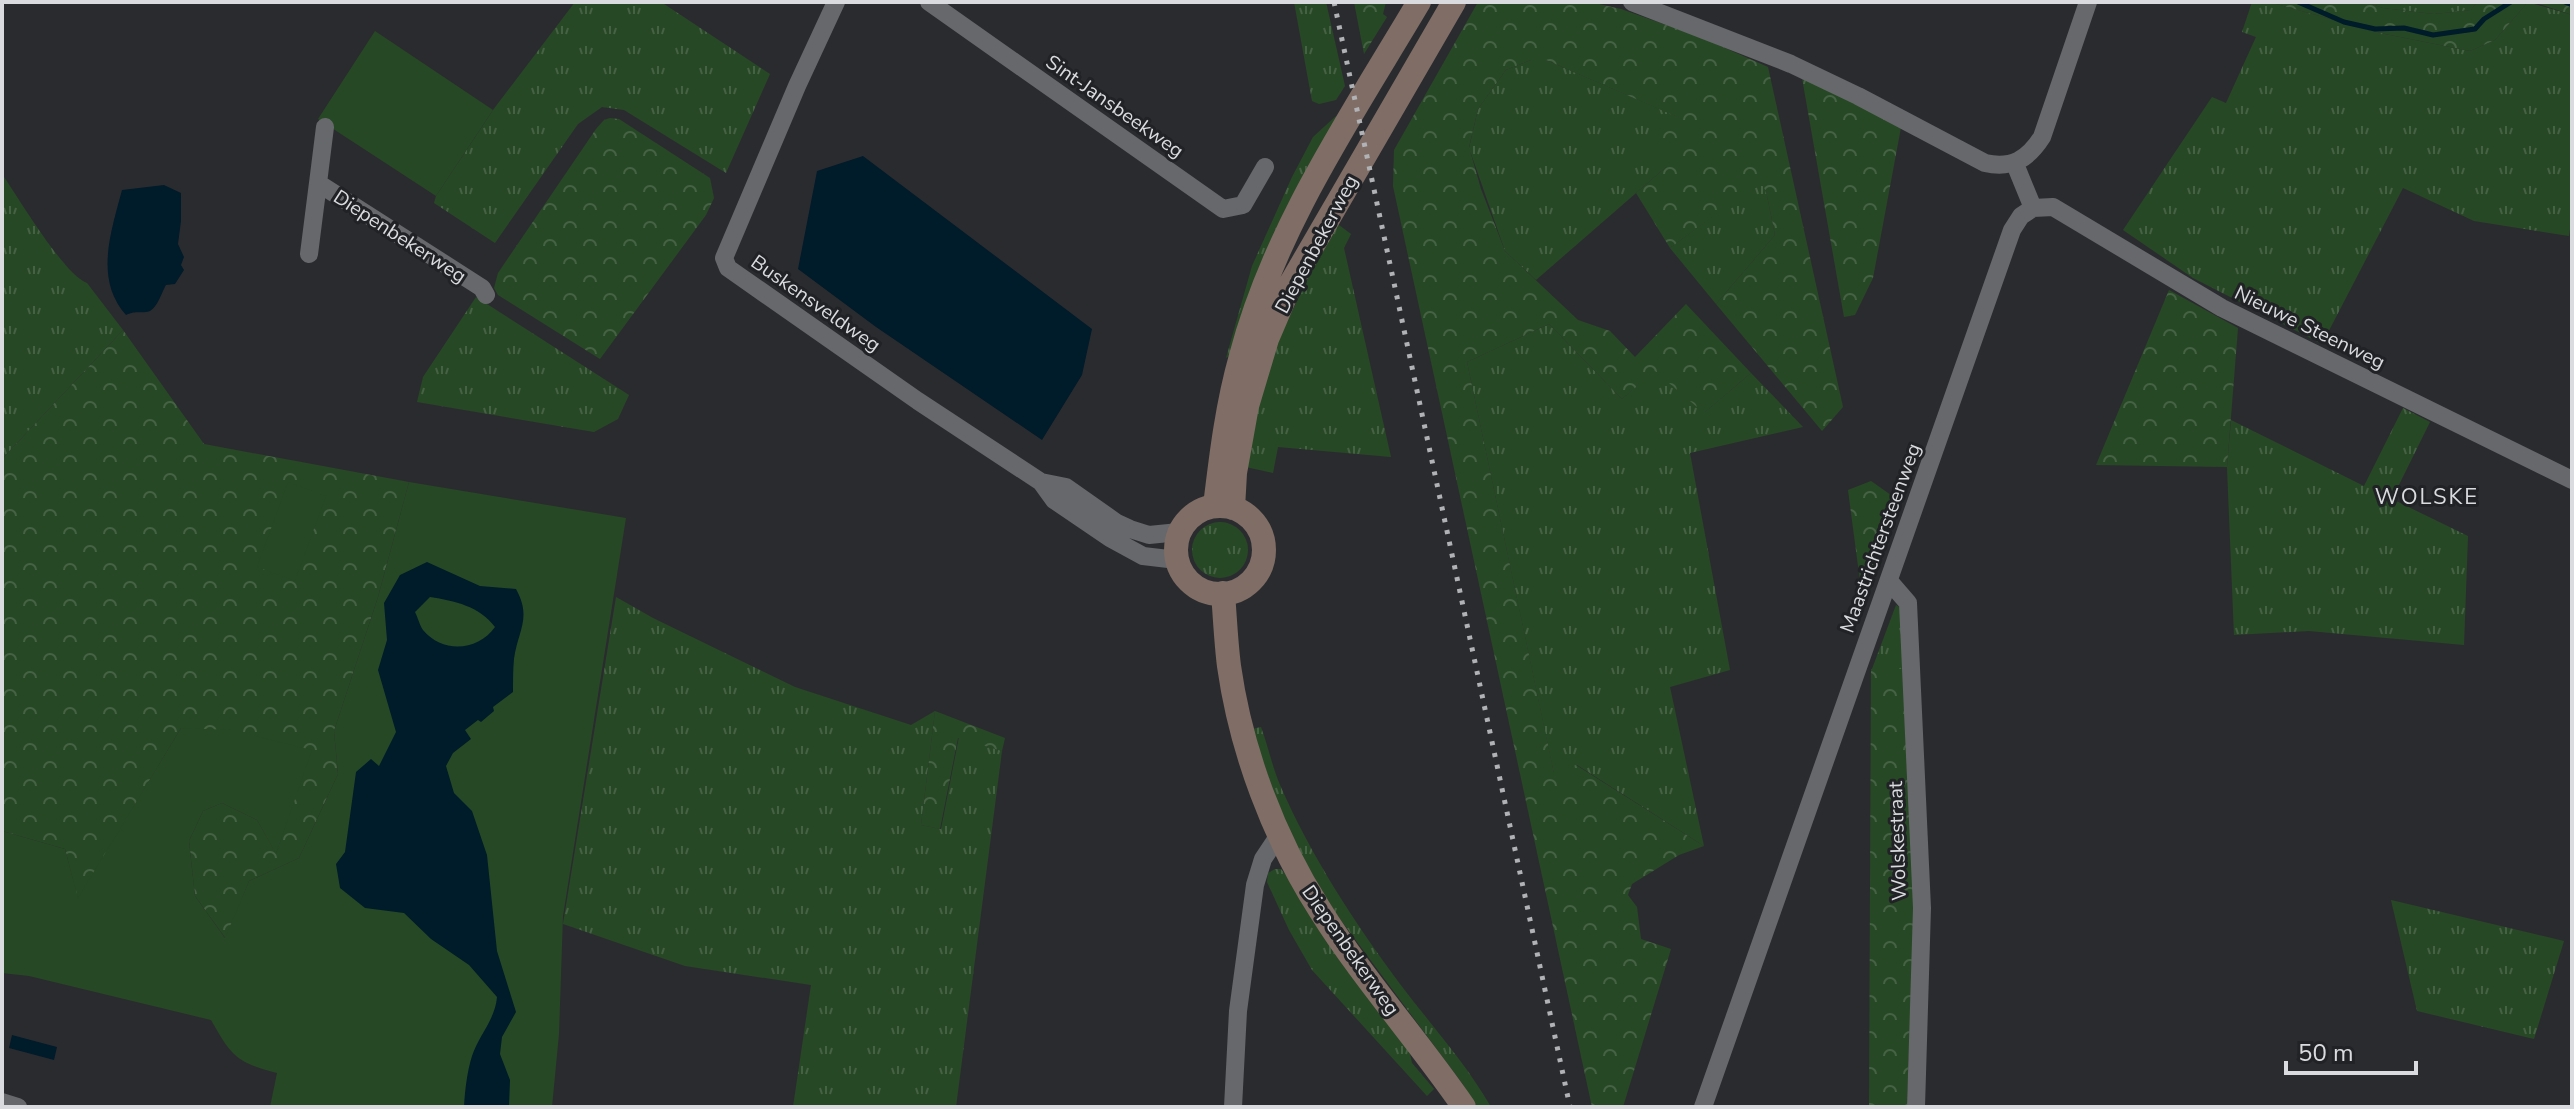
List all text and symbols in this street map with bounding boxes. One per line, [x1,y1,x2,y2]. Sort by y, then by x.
street label: Sint-Jansbeekweg [1040,49,1189,164]
street label: Diepenbekerweg [1269,170,1364,318]
street label: Diepenbekerweg [328,183,471,289]
street label: Buskensveldweg [745,249,886,358]
street label: Nieuwe Steenweg [2230,279,2390,376]
street label: Maastrichtersteenweg [1834,440,1927,637]
district label: WOLSKE [2375,482,2479,512]
street label: Wolskestraat [1882,780,1913,901]
street label: Diepenbekerweg [1296,880,1406,1021]
scale bar [2286,1025,2416,1075]
text: 50 m [2298,1037,2354,1069]

